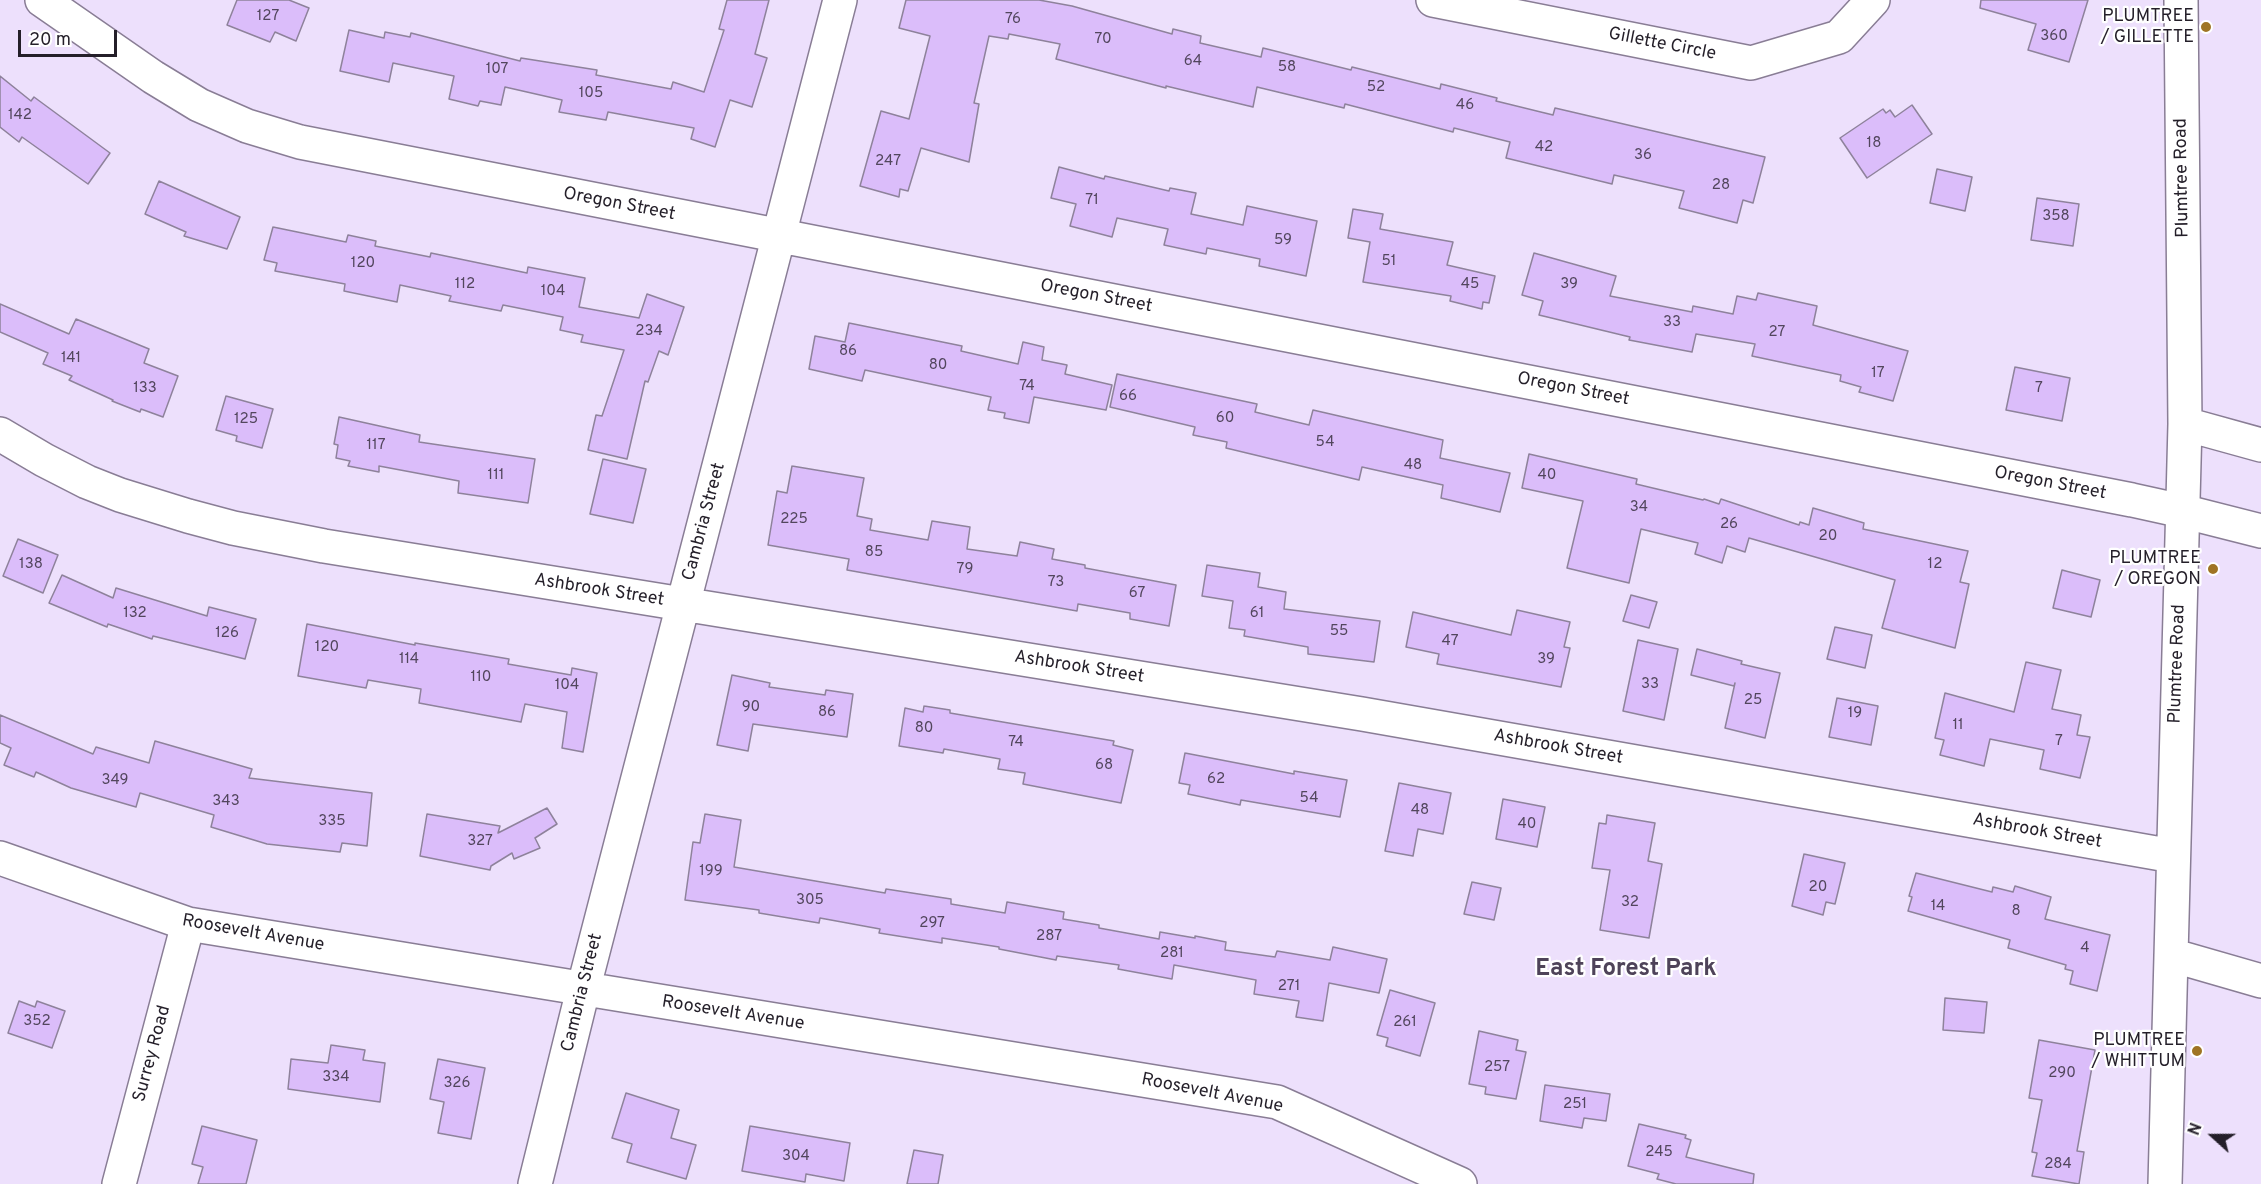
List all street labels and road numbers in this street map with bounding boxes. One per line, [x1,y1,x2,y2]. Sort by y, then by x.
street label: Gillette Circle [1606,24,1718,66]
street label: Plumtree Road [2171,118,2195,238]
street label: Oregon Street [561,184,677,226]
street label: Oregon Street [1038,276,1154,318]
street label: Oregon Street [1515,369,1631,411]
street label: Cambria Street [679,461,731,583]
street label: Oregon Street [1992,463,2108,505]
street label: Ashbrook Street [533,570,665,612]
street label: Plumtree Road [2165,604,2191,724]
street label: Ashbrook Street [1013,647,1145,689]
street label: Ashbrook Street [1492,726,1624,770]
street label: Ashbrook Street [1971,810,2103,854]
street label: Roosevelt Avenue [180,911,326,957]
street label: Cambria Street [558,932,608,1054]
street label: Roosevelt Avenue [660,992,806,1036]
street label: Surrey Road [130,1003,176,1105]
street label: Roosevelt Avenue [1139,1070,1285,1118]

